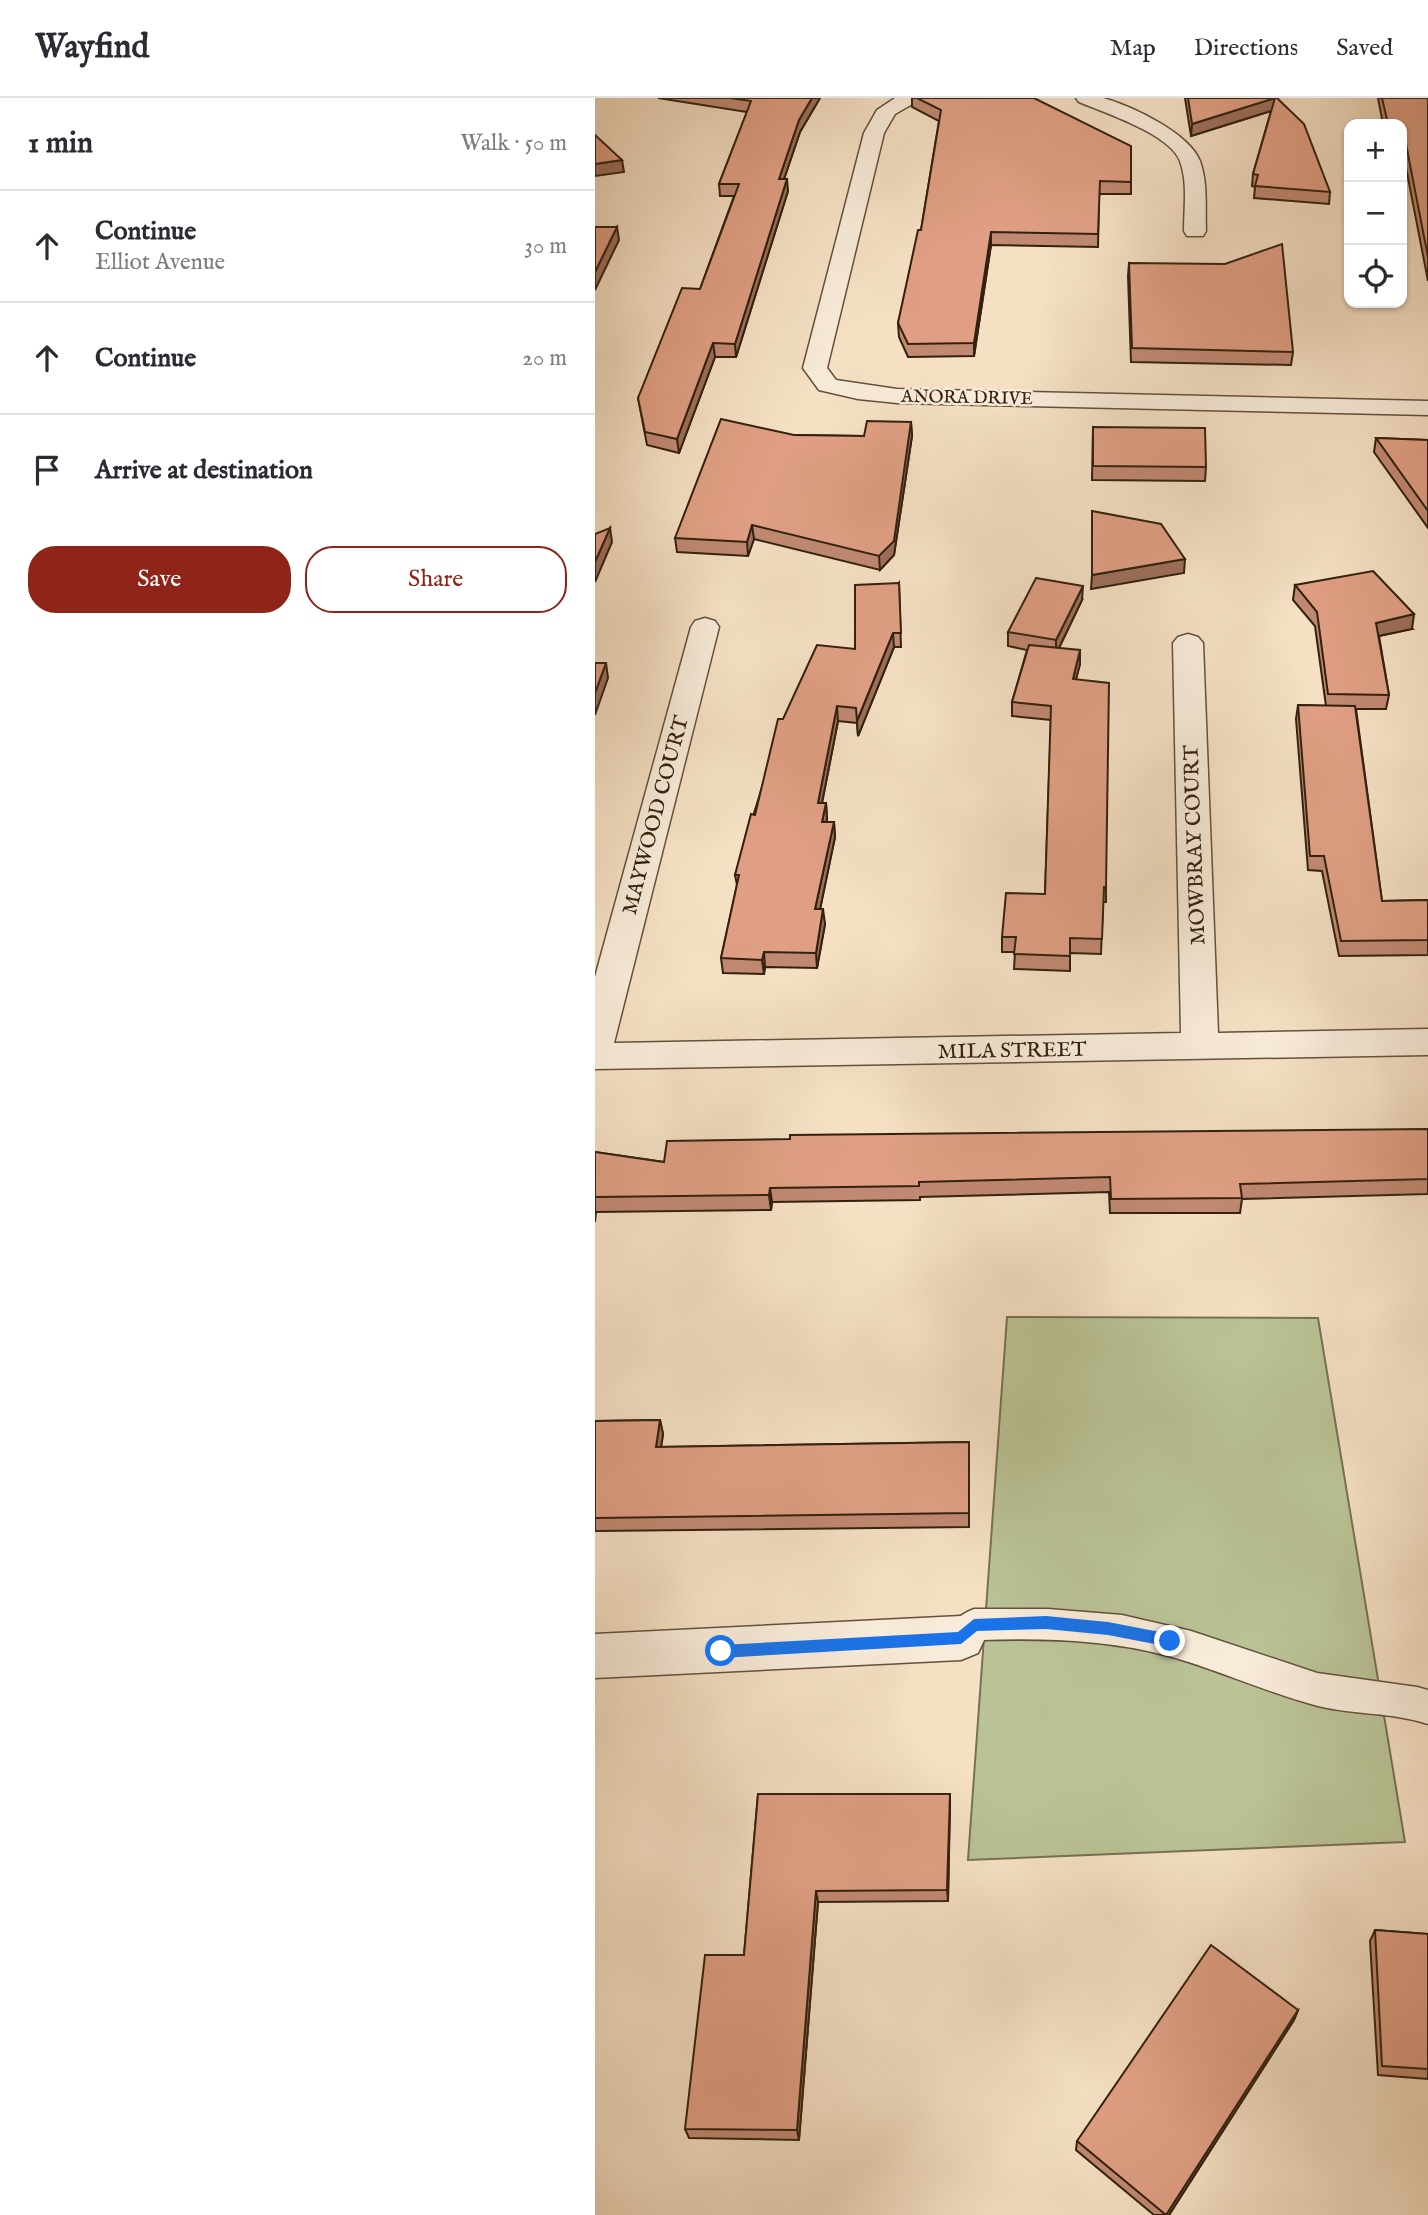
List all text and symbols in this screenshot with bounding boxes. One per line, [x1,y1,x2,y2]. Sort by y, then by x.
text: Wayfind [35,27,149,69]
text: Map [1110,33,1156,64]
text: Directions [1194,33,1298,64]
text: Saved [1336,33,1393,64]
map controls [1344,119,1407,308]
button: + [1344,119,1407,182]
text: 1 min [28,125,93,163]
text: Walk · 50 m [461,129,567,158]
button: − [1344,182,1407,245]
text: Continue [95,215,196,248]
icon: ahead [28,227,66,265]
text: 30 m [524,232,567,261]
button: locate [1344,245,1407,308]
text: Elliot Avenue [95,248,225,277]
icon: ahead [28,339,66,377]
text: Continue [95,342,196,375]
text: 20 m [522,344,567,373]
street label: ANORA DRIVE [900,386,1033,411]
icon: arrive [28,451,66,489]
text: Arrive at destination [95,454,313,487]
button: Save [28,546,291,613]
button: Share [305,546,567,613]
street label: MAYWOOD COURT [617,712,696,918]
street label: MOWBRAY COURT [1178,744,1212,945]
street label: MILA STREET [937,1037,1087,1066]
route end [1154,1625,1185,1656]
route start [705,1635,736,1666]

